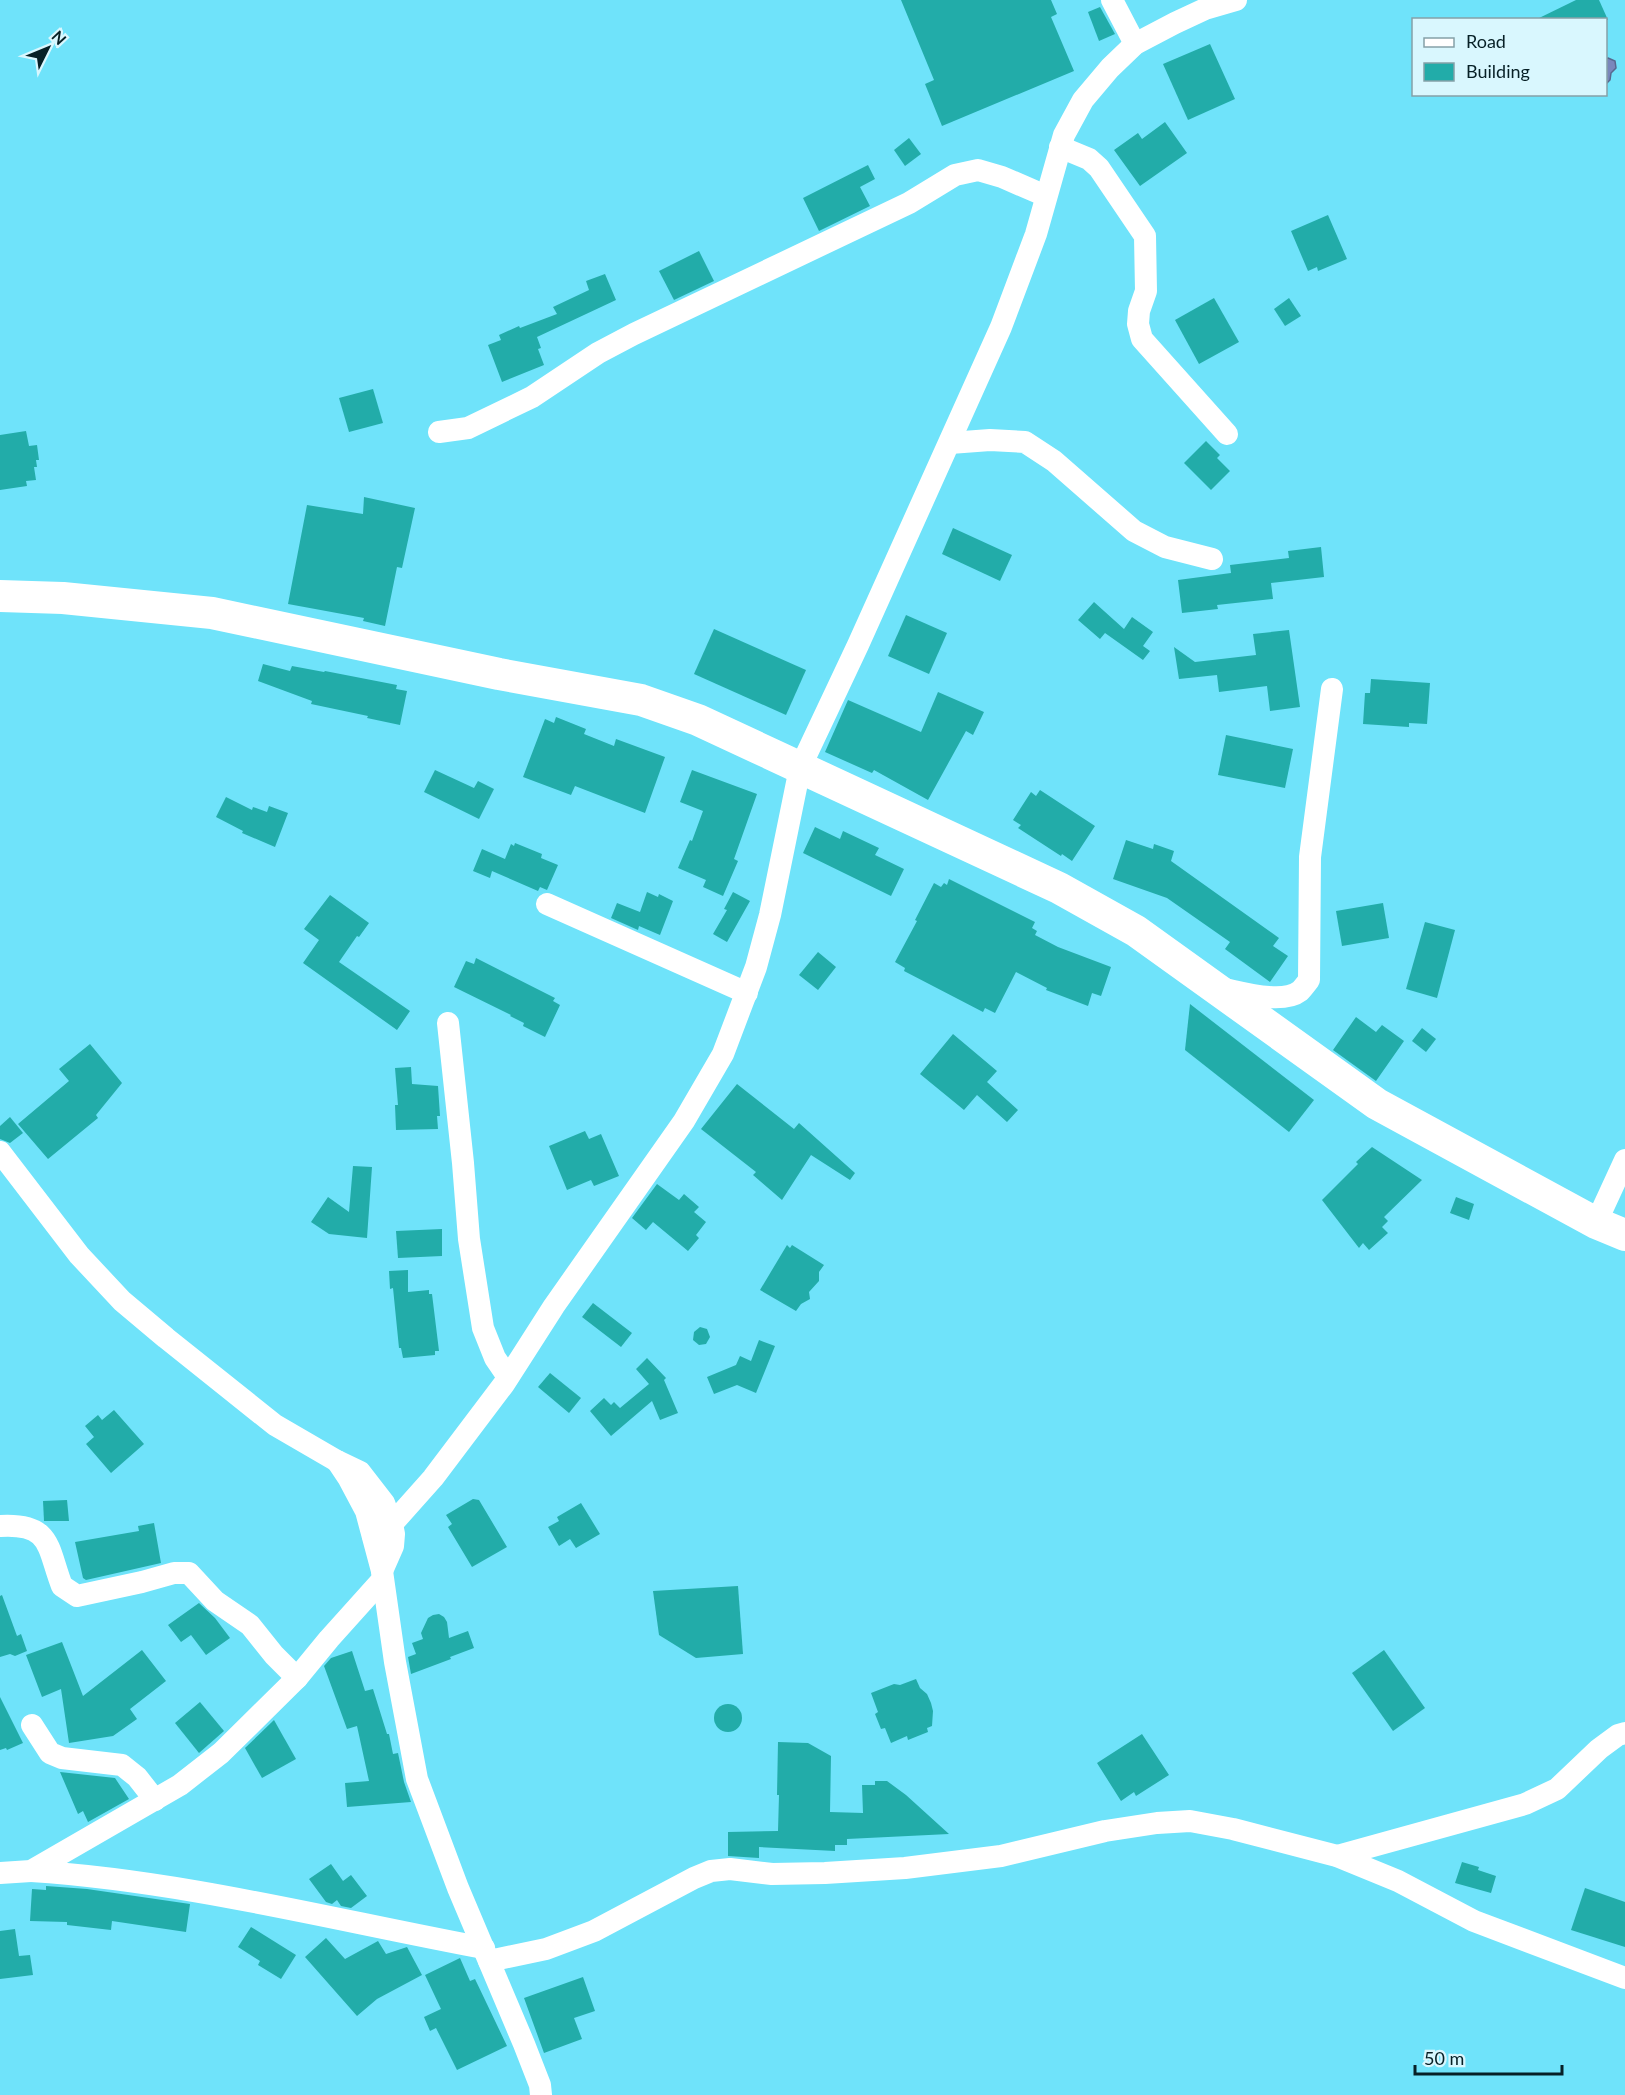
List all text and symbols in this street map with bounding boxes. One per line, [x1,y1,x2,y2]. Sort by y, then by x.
north arrow [18,18,78,78]
legend [1412,18,1607,96]
text: N [48,26,70,48]
text: Road [1466,30,1506,52]
text: Building [1466,60,1530,82]
scale bar [1415,2038,1562,2076]
text: 50 m [1424,2047,1464,2069]

